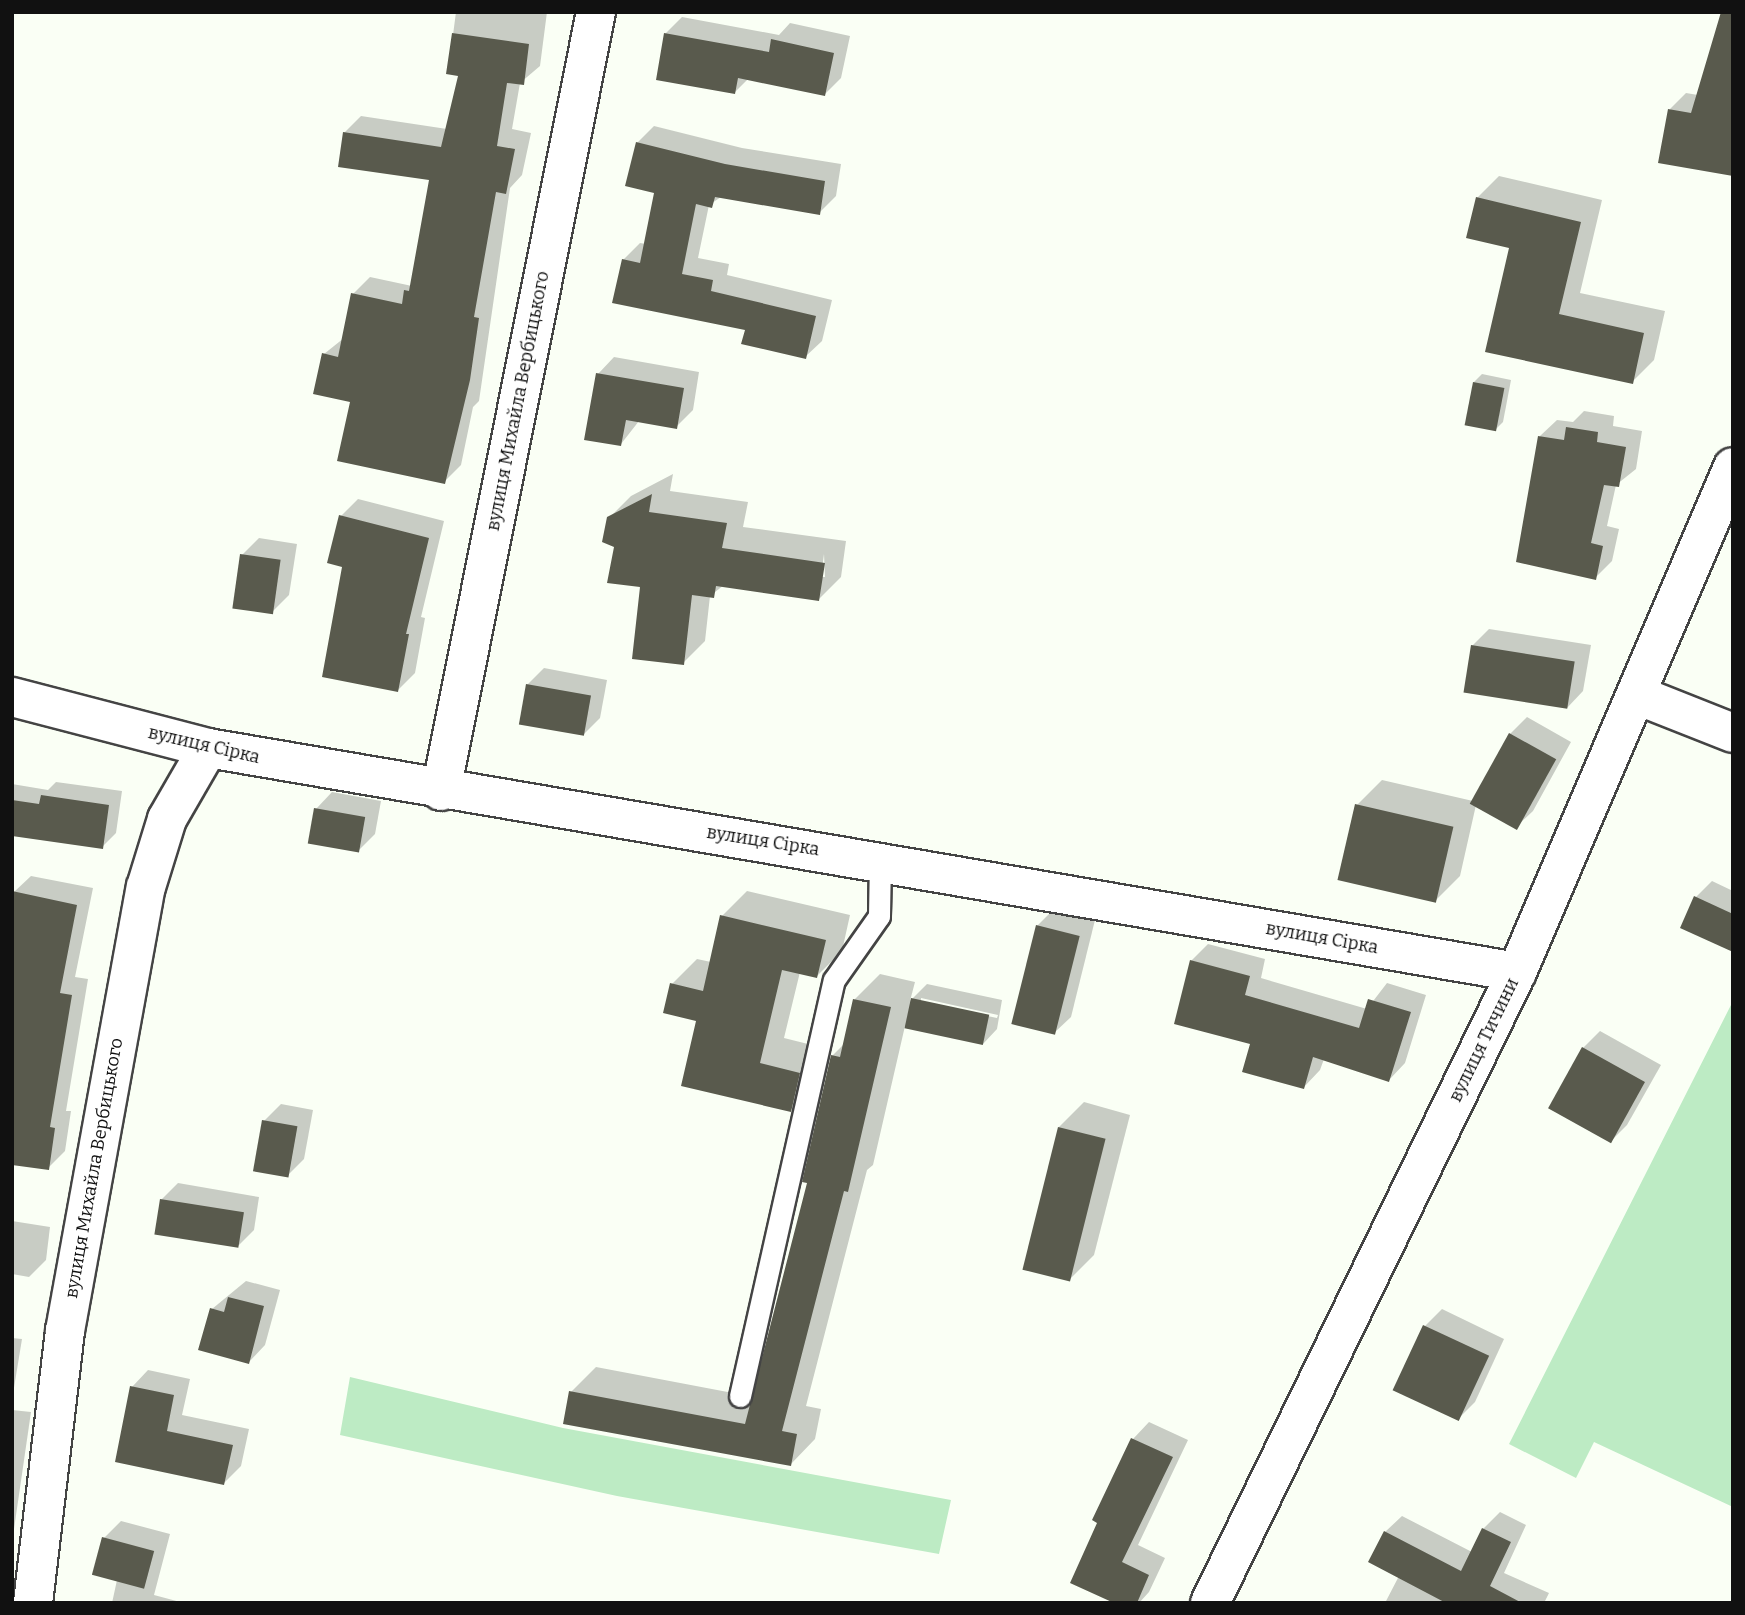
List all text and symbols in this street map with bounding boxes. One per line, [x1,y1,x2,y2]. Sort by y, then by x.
street label: вулиця Михайла Вербицького [482,269,554,533]
street label: вулиця Сірка [146,722,262,768]
street label: вулиця Сірка [705,821,821,861]
street label: вулиця Сірка [1264,917,1380,959]
street label: вулиця Тичини [1445,975,1523,1105]
street label: вулиця Михайла Вербицького [60,1036,128,1300]

